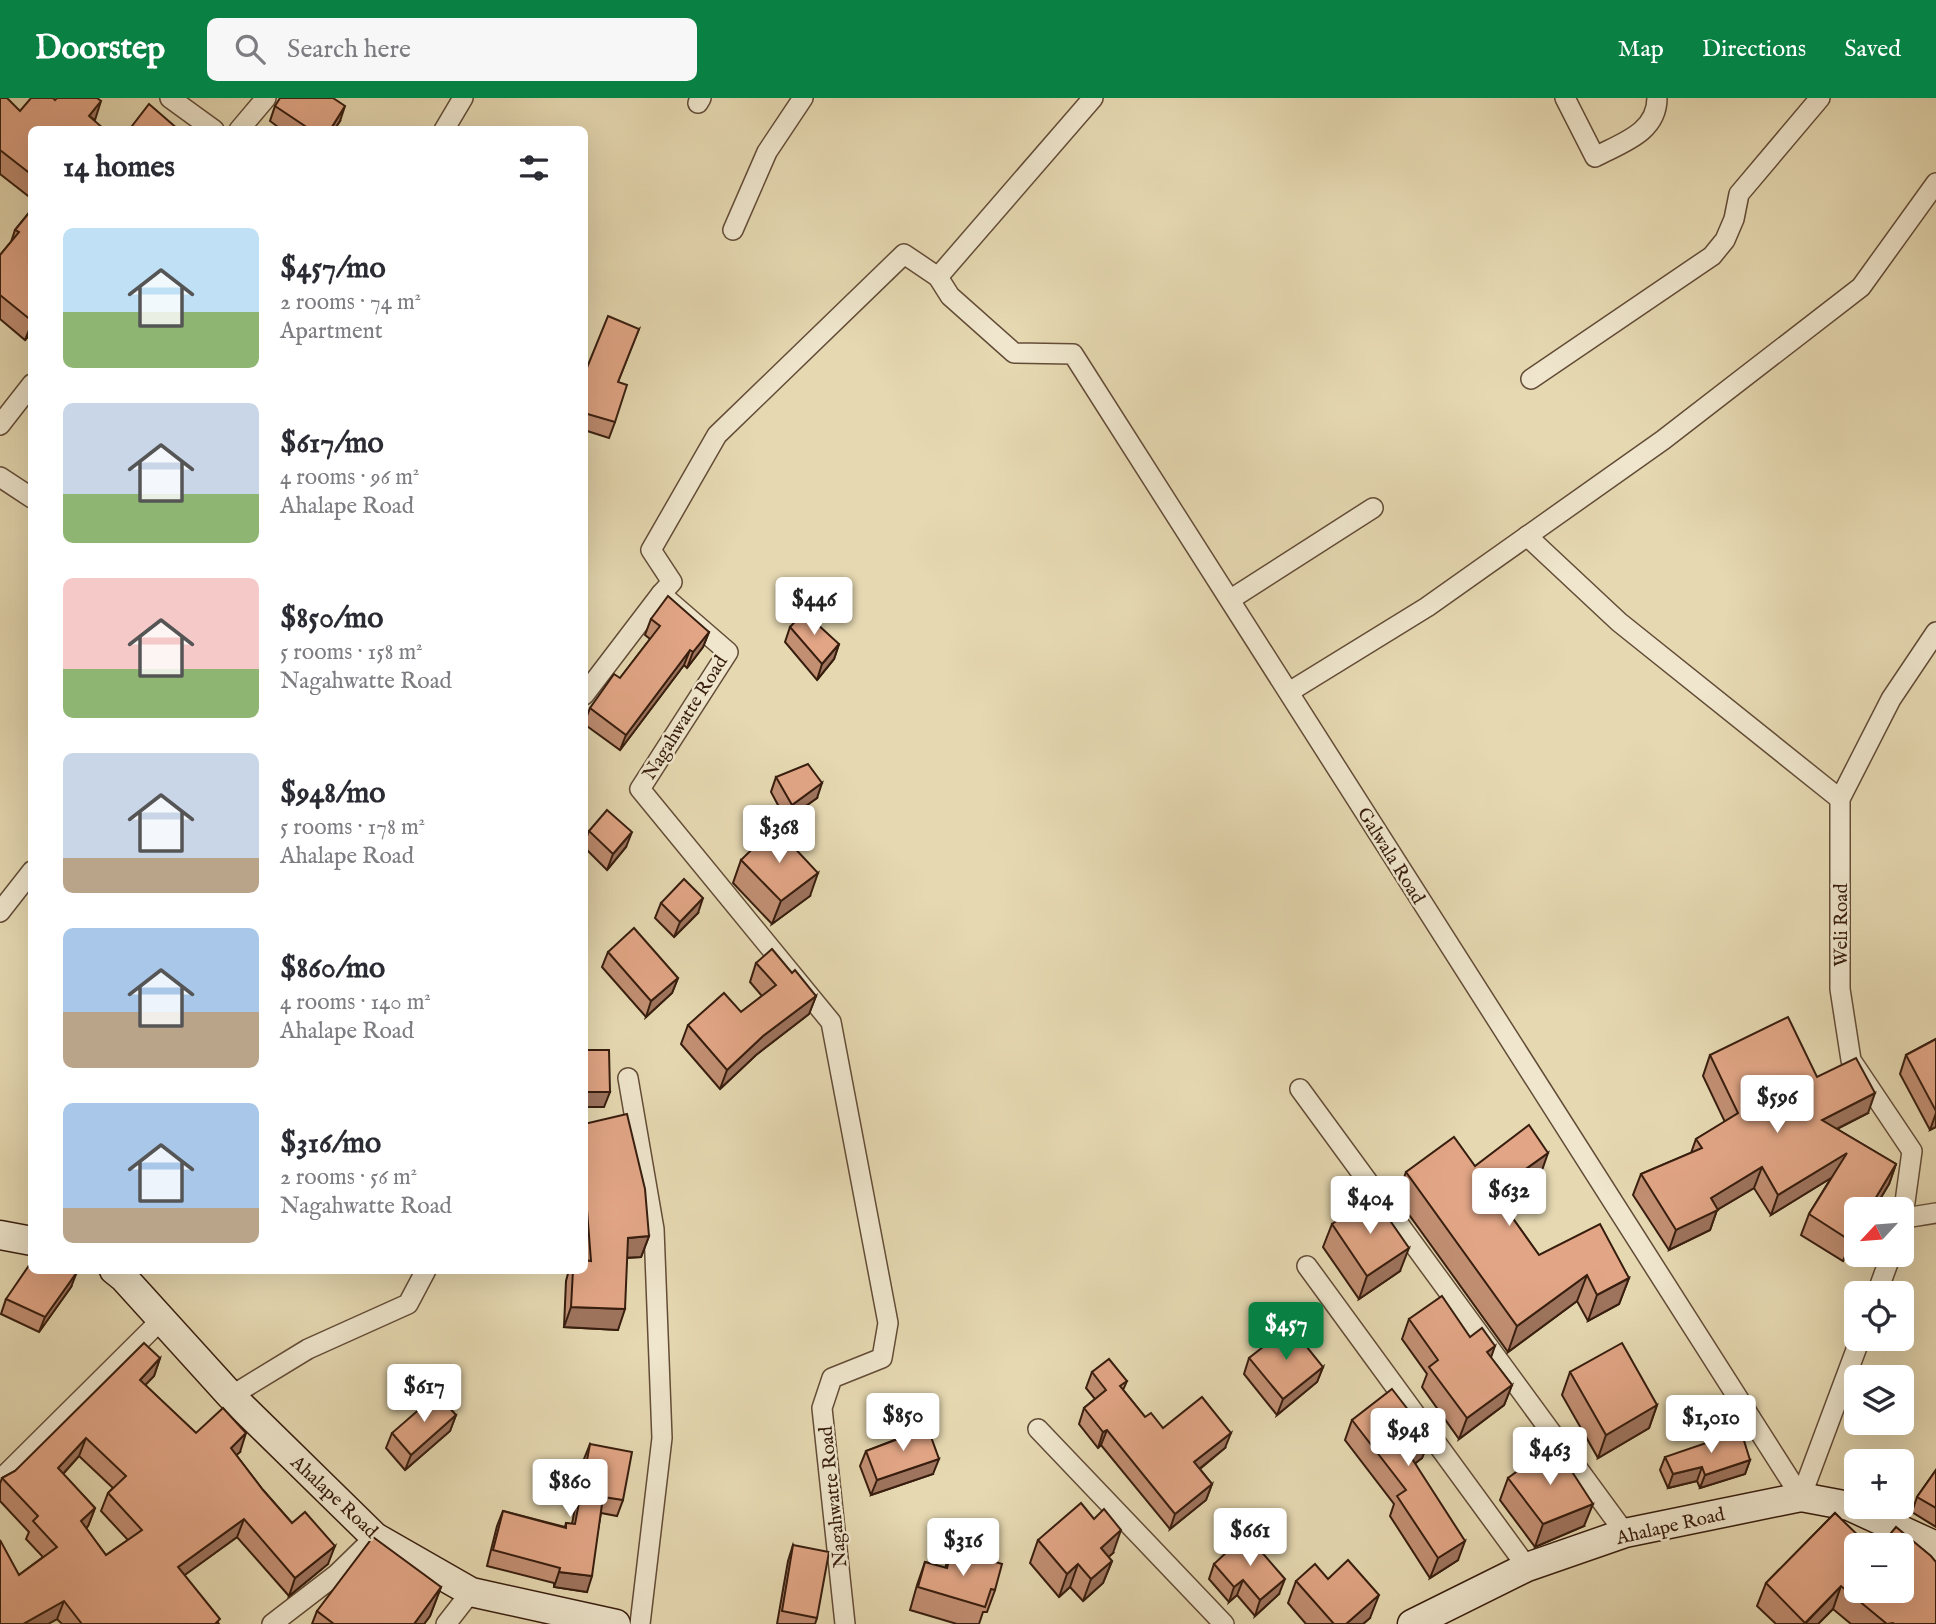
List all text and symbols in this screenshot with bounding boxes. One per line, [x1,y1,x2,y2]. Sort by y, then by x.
search box [207,18,697,81]
text: Doorstep [35,28,165,70]
icon: search [231,30,269,68]
text: Search here [287,33,411,66]
text: Map [1618,34,1664,65]
text: Directions [1702,34,1806,65]
text: Saved [1844,34,1901,65]
text: 14 homes [63,149,175,187]
icon: filters [515,149,553,187]
text: $457/mo [280,250,386,288]
icon: home [119,256,203,340]
text: 2 rooms · 74 m² [280,288,421,317]
text: Apartment [280,317,383,346]
text: $617/mo [280,425,384,463]
icon: home [119,431,203,515]
text: 4 rooms · 96 m² [280,463,419,492]
text: Ahalape Road [280,492,414,521]
pin: $446 [773,578,855,637]
text: $446 [792,585,837,614]
text: $850/mo [280,600,383,638]
icon: home [119,606,203,690]
text: 5 rooms · 158 m² [280,638,423,667]
street label: Nagahwatte Road [638,651,734,785]
text: Nagahwatte Road [280,667,452,696]
text: $948/mo [280,775,385,813]
icon: home [119,781,203,865]
street label: Galwala Road [1351,803,1430,910]
pin: $368 [738,806,820,865]
text: 5 rooms · 178 m² [280,813,425,842]
text: $368 [759,813,799,842]
text: Ahalape Road [280,842,414,871]
street label: Weli Road [1830,882,1854,967]
text: $860/mo [280,950,385,988]
icon: home [119,956,203,1040]
text: 4 rooms · 140 m² [280,988,431,1017]
text: Ahalape Road [280,1017,414,1046]
pin: $596 [1736,1076,1818,1135]
text: $596 [1757,1083,1797,1112]
text: $316/mo [280,1125,381,1163]
icon: home [119,1131,203,1215]
text: 2 rooms · 56 m² [280,1163,417,1192]
pin: $632 [1468,1168,1550,1228]
pin: $404 [1329,1176,1411,1236]
text: $632 [1488,1176,1530,1205]
text: $404 [1347,1184,1393,1213]
text: Nagahwatte Road [280,1192,452,1221]
north arrow [1844,1197,1914,1267]
map controls [1844,1197,1914,1603]
button: locate [1844,1281,1914,1351]
pin: $457 [1245,1302,1327,1362]
text: $457 [1264,1310,1308,1339]
pin: $617 [383,1364,465,1424]
button: layers [1844,1365,1914,1435]
text: $617 [403,1372,445,1401]
pin: $850 [862,1394,944,1453]
pin: $1,010 [1654,1396,1768,1455]
text: $850 [882,1401,924,1430]
text: $1,010 [1682,1403,1740,1432]
pin: $948 [1367,1408,1449,1468]
text: $948 [1387,1416,1429,1445]
street label: Nagahwatte Road [815,1424,853,1569]
pin: $463 [1509,1428,1591,1487]
text: $463 [1529,1435,1571,1464]
button: + [1844,1449,1914,1519]
street label: Ahalape Road [284,1450,383,1545]
pin: $860 [529,1460,611,1519]
text: $860 [549,1467,591,1496]
street label: Ahalape Road [1613,1503,1728,1551]
pin: $661 [1209,1508,1291,1568]
text: $661 [1230,1516,1270,1545]
pin: $316 [922,1518,1004,1578]
text: $316 [943,1526,983,1555]
button: − [1844,1533,1914,1603]

